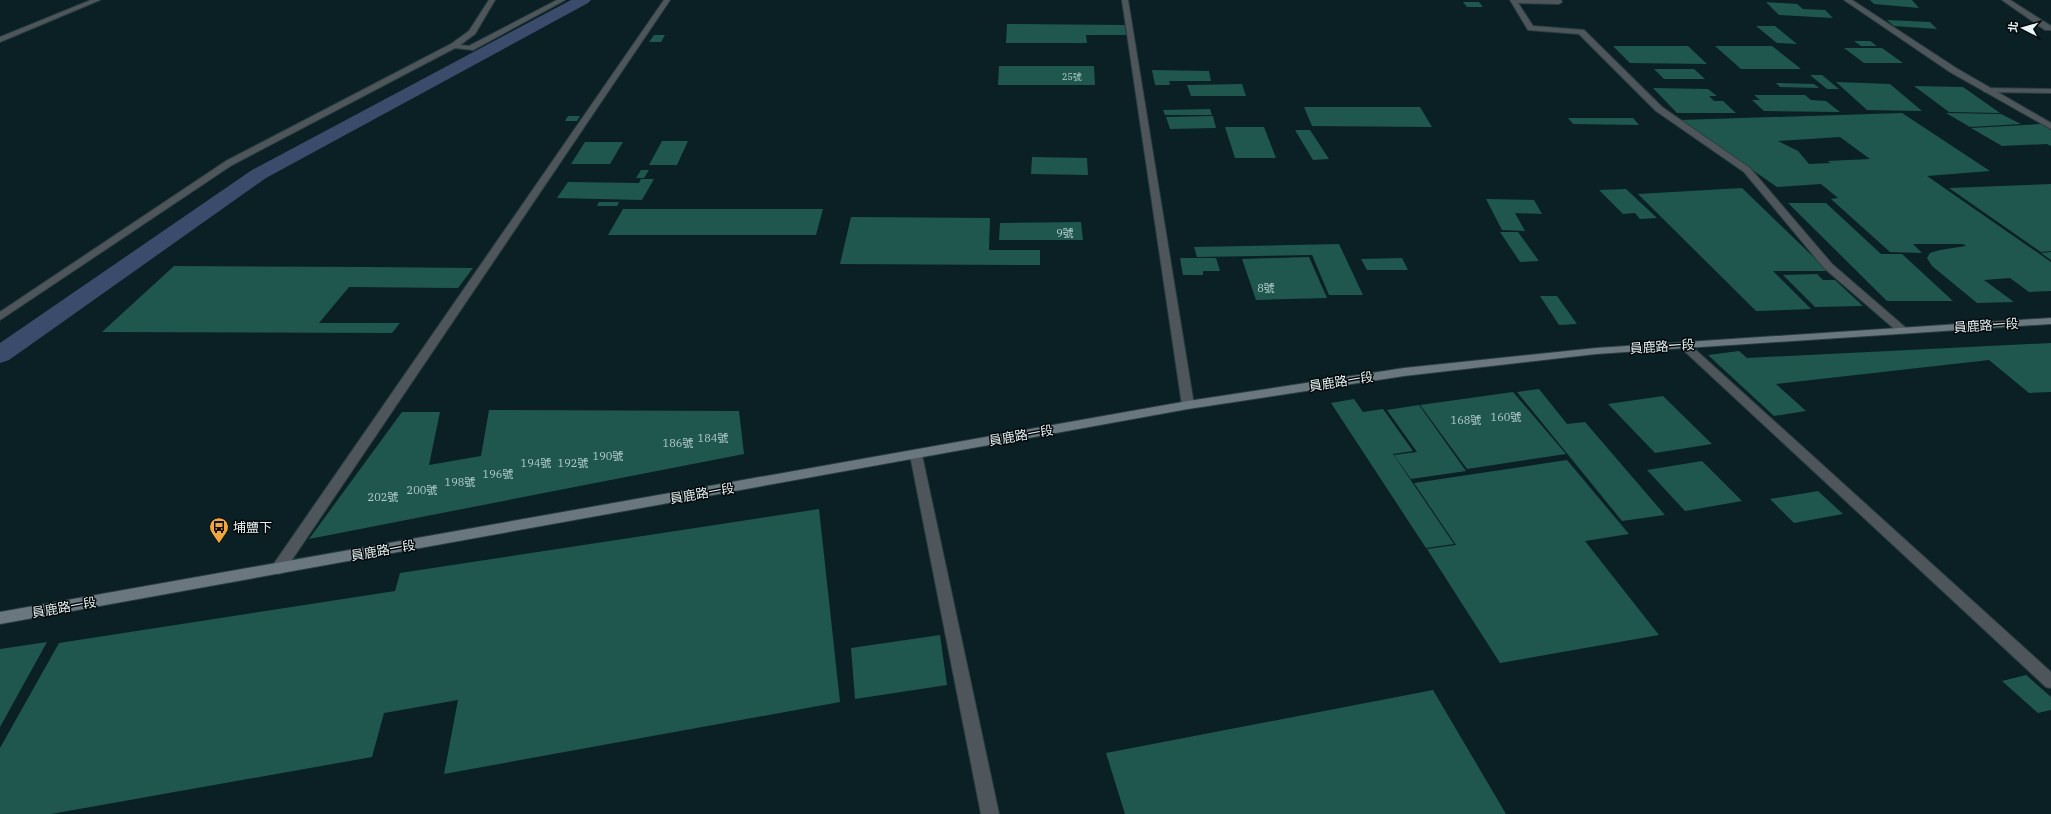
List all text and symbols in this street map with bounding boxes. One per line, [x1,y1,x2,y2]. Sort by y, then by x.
north arrow [2003,8,2043,48]
text: 北 [2006,21,2021,33]
house number: 25號 [1062,71,1082,82]
house number: 9號 [1056,226,1074,240]
house number: 8號 [1257,281,1275,295]
street label: 員鹿路一段 [1953,315,2019,336]
street label: 員鹿路一段 [1629,336,1695,357]
street label: 員鹿路一段 [1308,368,1375,395]
house number: 160號 [1491,410,1521,424]
house number: 168號 [1451,413,1481,427]
street label: 員鹿路一段 [988,421,1055,450]
house number: 184號 [698,431,728,445]
house number: 186號 [663,436,693,450]
house number: 190號 [593,449,623,463]
house number: 194號 [521,456,551,470]
house number: 192號 [558,456,588,470]
house number: 196號 [483,467,513,481]
house number: 198號 [445,475,475,489]
street label: 員鹿路一段 [669,479,736,508]
house number: 200號 [407,483,437,497]
house number: 202號 [368,490,398,504]
bus stop icon: 埔鹽下 [208,516,230,544]
place label: 埔鹽下 [233,519,272,536]
street label: 員鹿路一段 [350,536,417,565]
street label: 員鹿路一段 [31,593,98,622]

